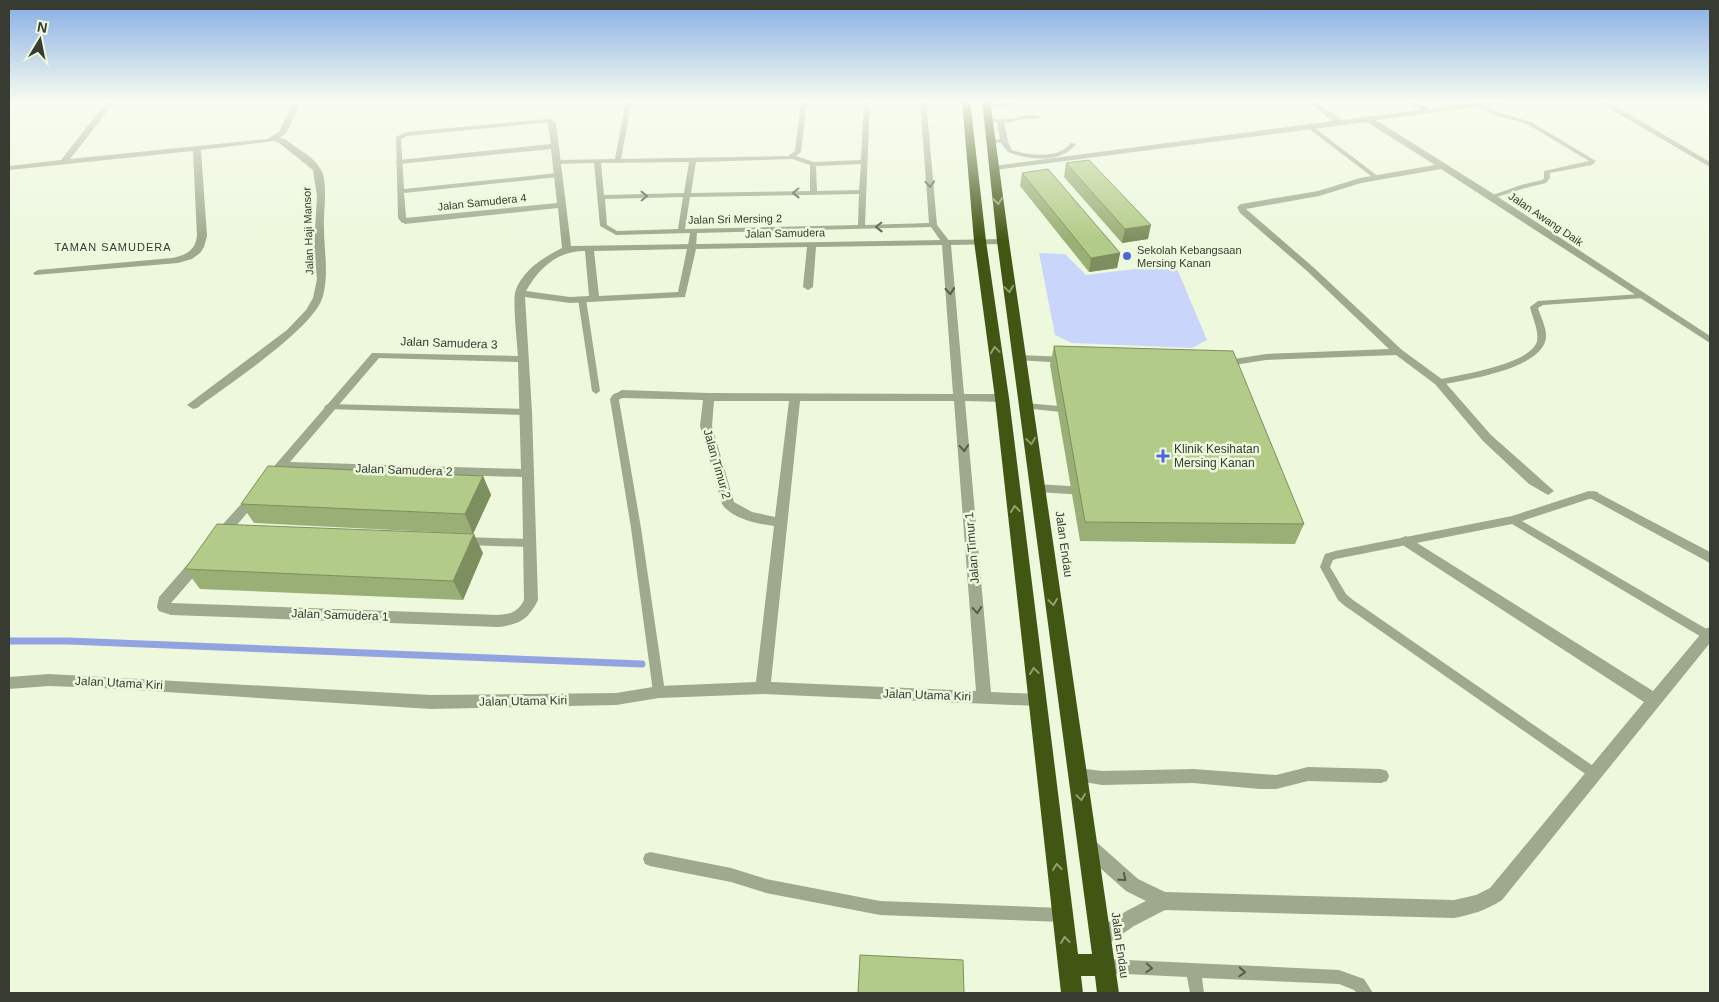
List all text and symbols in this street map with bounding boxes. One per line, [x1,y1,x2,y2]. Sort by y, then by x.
north arrow [15,15,65,65]
text: N [36,18,49,36]
one-way arrow [924,180,935,188]
street label: Jalan Haji Mansor [300,186,316,275]
one-way arrow [791,188,799,199]
street label: Jalan Awang Daik [1506,190,1586,249]
street label: Jalan Samudera 4 [437,191,527,213]
one-way arrow [640,191,648,201]
one-way arrow [992,197,1003,205]
street label: Jalan Sri Mersing 2 [688,212,782,226]
one-way arrow [875,221,883,232]
street label: Jalan Samudera [745,226,826,240]
district label: TAMAN SAMUDERA [54,241,172,253]
place label: Sekolah Kebangsaan Mersing Kanan [1137,244,1242,269]
marker: Sekolah Kebangsaan Mersing Kanan [1121,250,1133,262]
one-way arrow [1003,286,1014,294]
one-way arrow [944,287,955,295]
street label: Jalan Samudera 3 [400,334,498,352]
one-way arrow [990,346,1001,354]
street label: Jalan Timur 2 [700,427,734,501]
one-way arrow [1025,436,1035,445]
place label: Klinik Kesihatan Mersing Kanan [1174,442,1259,470]
one-way arrow [958,444,969,452]
marker: Klinik Kesihatan Mersing Kanan [1156,449,1170,463]
street label: Jalan Samudera 2 [355,461,453,479]
one-way arrow [1010,505,1021,513]
street label: Jalan Endau [1052,510,1076,578]
street label: Jalan Timur 1 [962,511,982,584]
one-way arrow [1047,598,1058,606]
street label: Jalan Samudera 1 [291,606,389,624]
one-way arrow [971,606,982,614]
one-way arrow [1029,666,1040,674]
street label: Jalan Utama Kiri [75,674,163,692]
street label: Jalan Utama Kiri [883,686,971,704]
street label: Jalan Utama Kiri [479,693,567,709]
one-way arrow [1075,793,1086,801]
one-way arrow [1052,863,1063,871]
one-way arrow [1118,872,1127,881]
street label: Jalan Endau [1108,911,1132,979]
one-way arrow [1061,935,1071,944]
one-way arrow [1145,962,1153,973]
one-way arrow [1238,967,1246,978]

